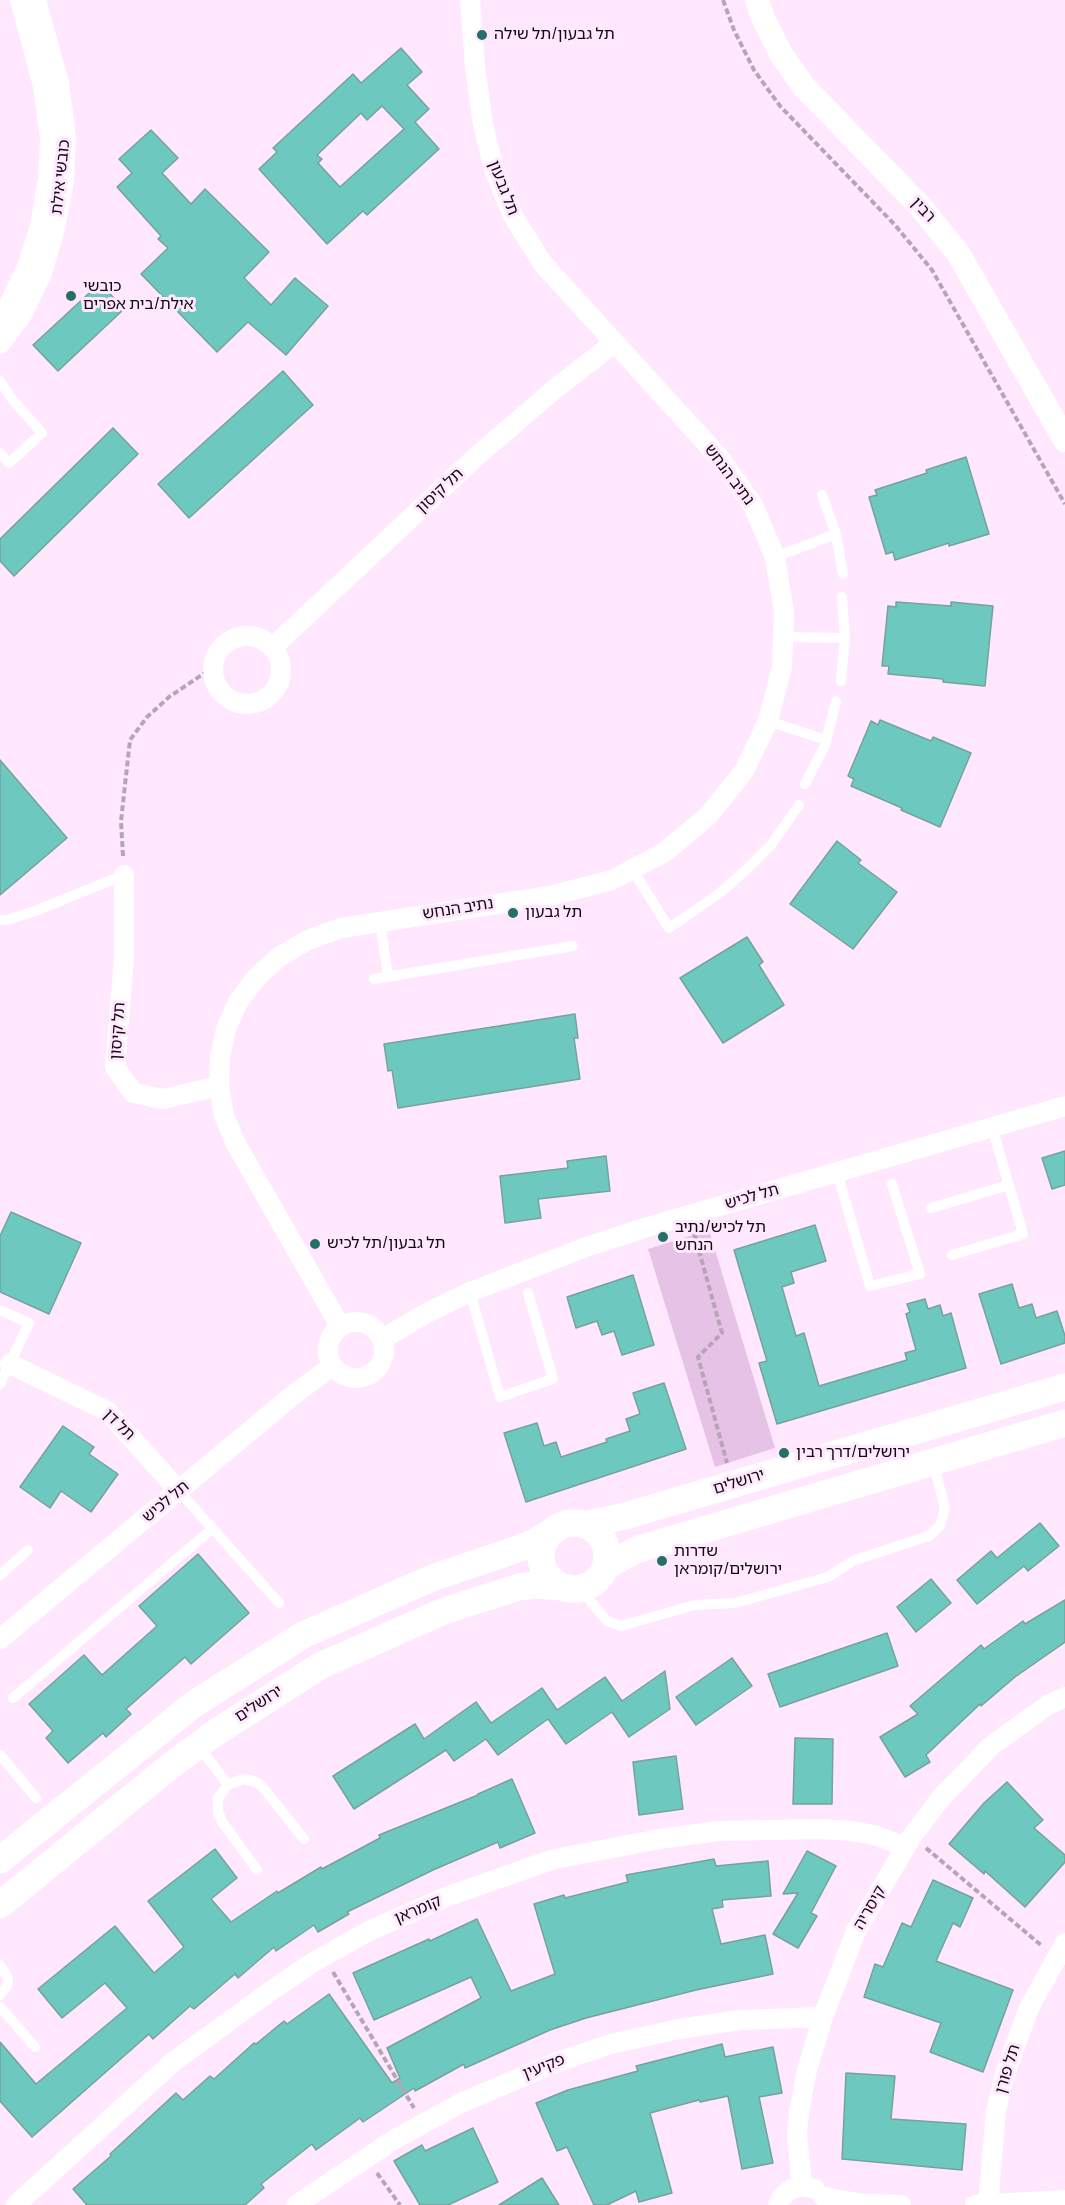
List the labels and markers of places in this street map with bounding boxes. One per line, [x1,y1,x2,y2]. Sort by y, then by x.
place label: תל גבעון/תל שילה [494,25,615,45]
marker: תל גבעון/תל שילה [475,28,489,42]
place label: כובשי אילת/בית אפרים [83,277,194,315]
marker: כובשי אילת/בית אפרים [64,289,78,303]
place label: תל גבעון [525,903,582,923]
marker: תל גבעון [506,906,520,920]
place label: תל לכיש/נתיב הנחש [675,1218,766,1256]
marker: תל לכיש/נתיב הנחש [656,1230,670,1244]
place label: תל גבעון/תל לכיש [327,1234,445,1254]
marker: תל גבעון/תל לכיש [308,1237,322,1251]
place label: ירושלים/דרך רבין [796,1443,910,1463]
marker: ירושלים/דרך רבין [777,1446,791,1460]
place label: שדרות ירושלים/קומראן [674,1542,782,1580]
marker: שדרות ירושלים/קומראן [655,1554,669,1568]

